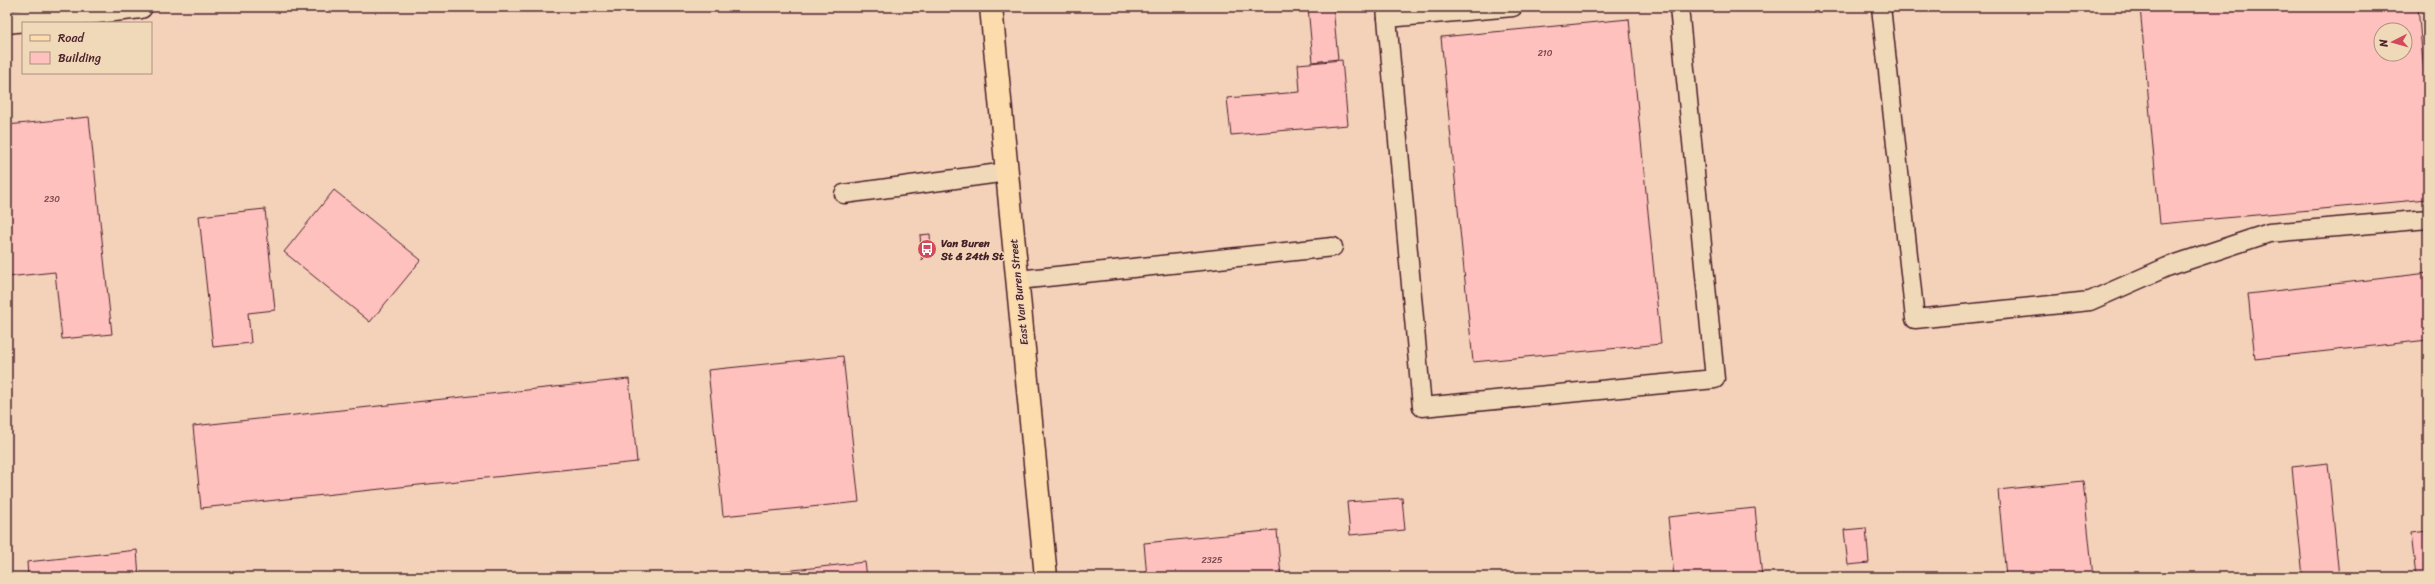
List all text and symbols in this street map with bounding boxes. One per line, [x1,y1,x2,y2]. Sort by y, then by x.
legend [22,22,152,74]
north arrow [2373,22,2413,62]
text: Road [58,27,85,49]
text: N [2374,38,2394,49]
house number: 210 [1538,45,1553,61]
text: Building [58,47,101,69]
house number: 230 [44,191,60,207]
place label: Van Buren St & 24th St [940,234,1004,266]
bus stop icon: Van Buren St & 24th St [916,238,938,260]
street label: East Van Buren Street [1004,238,1034,346]
house number: 2325 [1202,552,1223,568]

